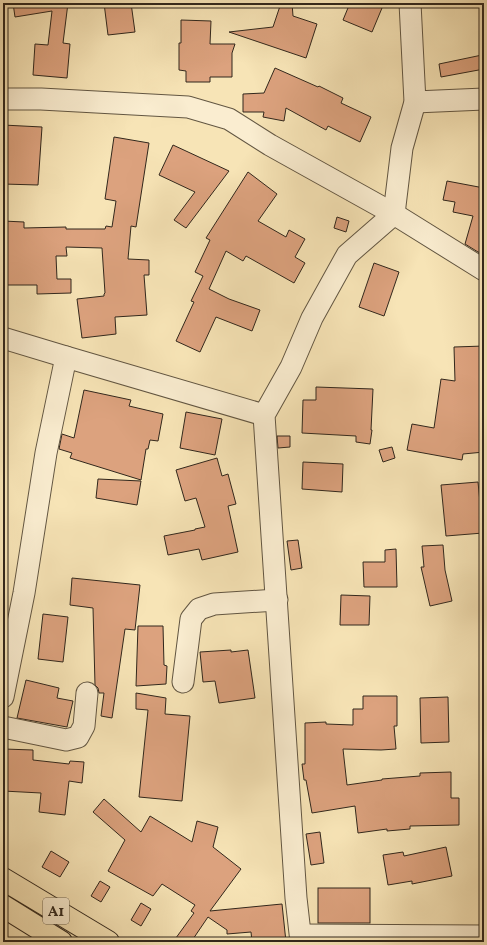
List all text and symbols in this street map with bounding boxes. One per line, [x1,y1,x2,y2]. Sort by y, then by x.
road number: A1 [43,898,69,924]

